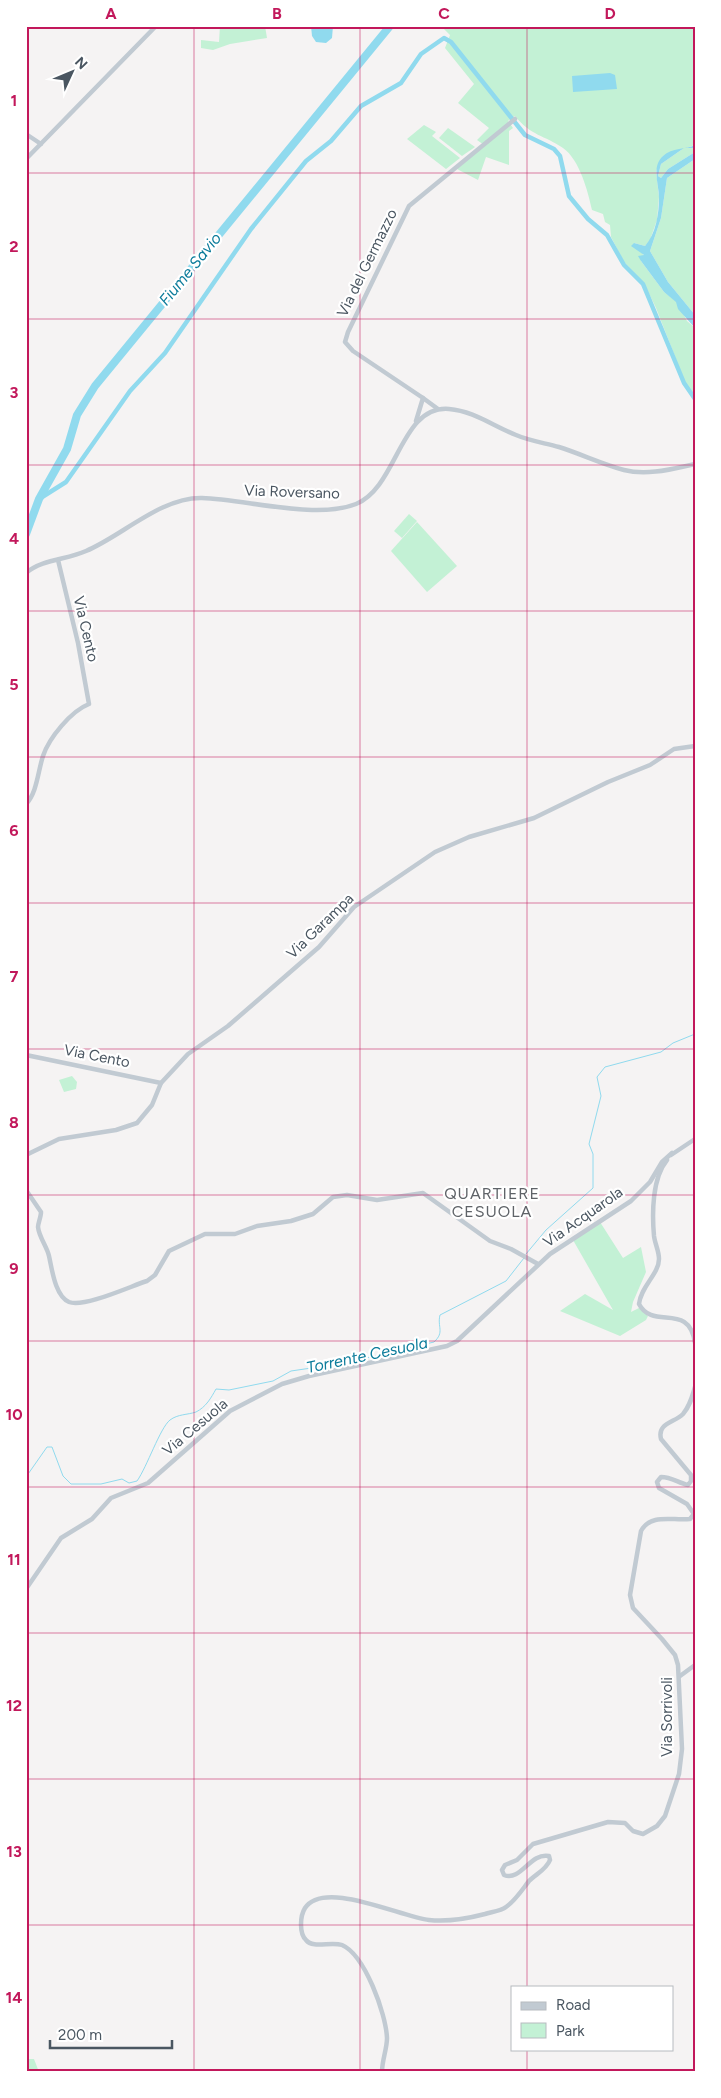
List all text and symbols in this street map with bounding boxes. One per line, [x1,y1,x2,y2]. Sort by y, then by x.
text: A [105,4,117,23]
text: B [272,4,282,23]
text: C [438,4,450,23]
text: D [604,4,616,23]
north arrow [48,48,98,98]
text: N [71,54,91,73]
text: 1 [11,91,17,110]
street label: Via del Germazzo [333,206,401,320]
water label: Fiume Savio [155,229,225,309]
text: 2 [9,237,19,256]
text: 3 [10,383,19,402]
street label: Via Roversano [244,481,340,503]
text: 4 [9,529,19,548]
street label: Via Cento [70,594,102,664]
text: 5 [9,675,19,694]
text: 6 [9,821,19,840]
street label: Via Garampa [283,890,357,962]
text: 7 [10,967,19,986]
street label: Via Cento [62,1041,132,1071]
text: 8 [9,1113,19,1132]
street label: Via Acquarola [540,1183,626,1251]
district label: QUARTIERE CESUOLA [444,1184,540,1221]
text: 9 [9,1259,19,1278]
water label: Torrente Cesuola [305,1333,429,1377]
street label: Via Cesuola [159,1395,231,1459]
text: 10 [5,1405,23,1424]
text: 11 [7,1550,21,1569]
street label: Via Sorrivoli [658,1677,676,1757]
text: 12 [6,1696,22,1715]
text: 13 [6,1842,22,1861]
legend [511,1986,674,2050]
text: 14 [6,1988,22,2007]
text: Road [556,1996,591,2014]
scale bar [50,2018,172,2050]
text: Park [556,2022,585,2040]
text: 200 m [58,2026,102,2044]

